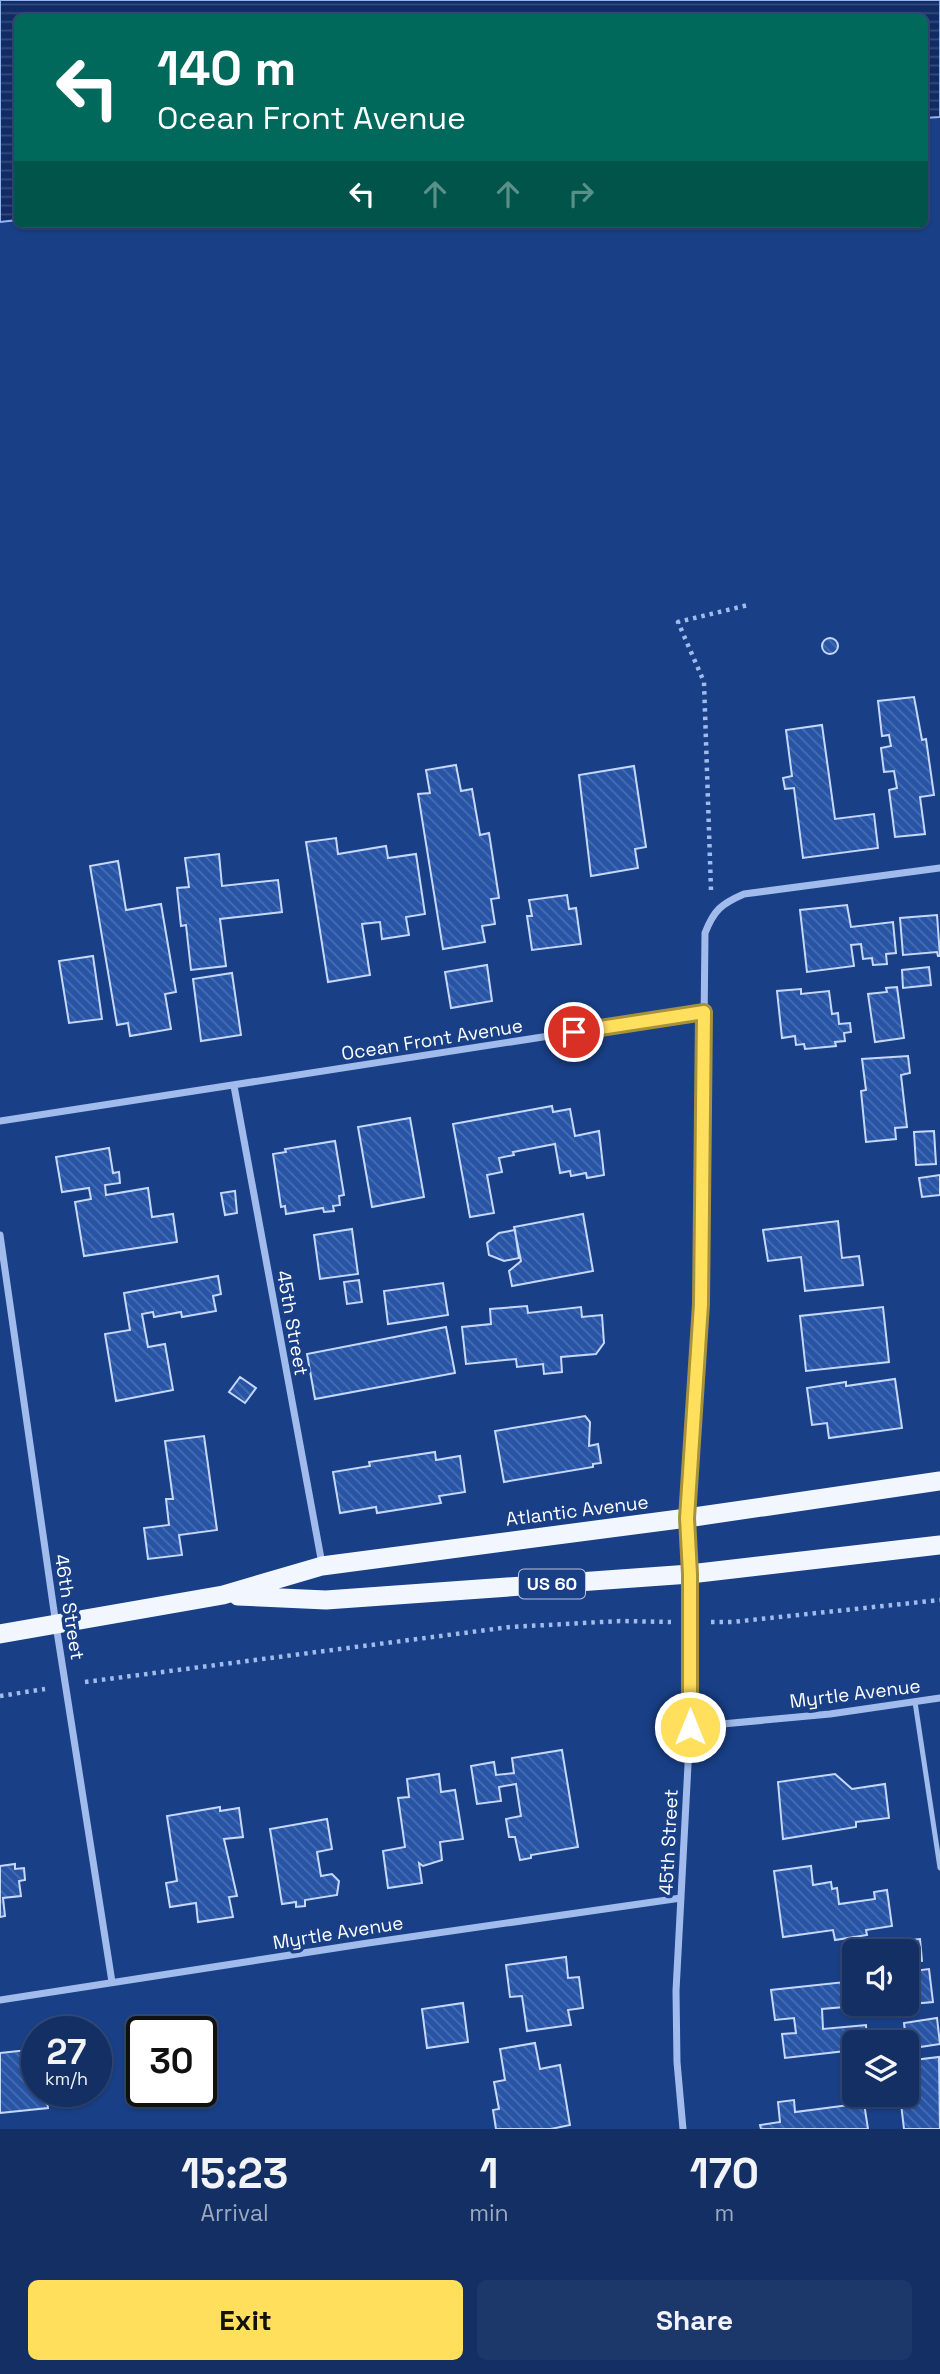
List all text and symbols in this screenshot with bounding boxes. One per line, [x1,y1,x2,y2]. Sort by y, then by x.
text: 140 m [157,37,296,99]
icon: left [42,42,133,133]
text: Ocean Front Avenue [157,98,466,138]
icon: left [343,175,381,213]
icon: ahead [416,175,454,213]
icon: ahead [489,175,527,213]
icon: right [562,175,600,213]
pin [544,1002,604,1062]
street label: Ocean Front Avenue [340,1013,525,1066]
icon: arrive [555,1013,593,1051]
street label: 45th Street [271,1268,314,1378]
street label: Atlantic Avenue [504,1489,650,1532]
street label: 46th Street [49,1552,90,1662]
road number: US 60 [519,1569,585,1598]
street label: Myrtle Avenue [788,1673,922,1714]
position arrow [653,1690,727,1764]
street label: 45th Street [653,1788,684,1896]
street label: Myrtle Avenue [271,1910,405,1955]
map controls [842,1939,919,2107]
button: sound [842,1939,919,2016]
speed limit sign: 30 [126,2016,217,2107]
text: 27 [47,2030,86,2074]
button: layers [842,2030,919,2107]
text: km/h [45,2067,88,2090]
text: 15:23 [181,2147,288,2200]
text: 1 [479,2147,498,2200]
text: 170 [690,2147,759,2200]
text: Arrival [200,2198,269,2228]
text: min [469,2198,509,2228]
text: m [714,2198,734,2228]
button: Exit [28,2280,463,2360]
button: Share [477,2280,912,2360]

